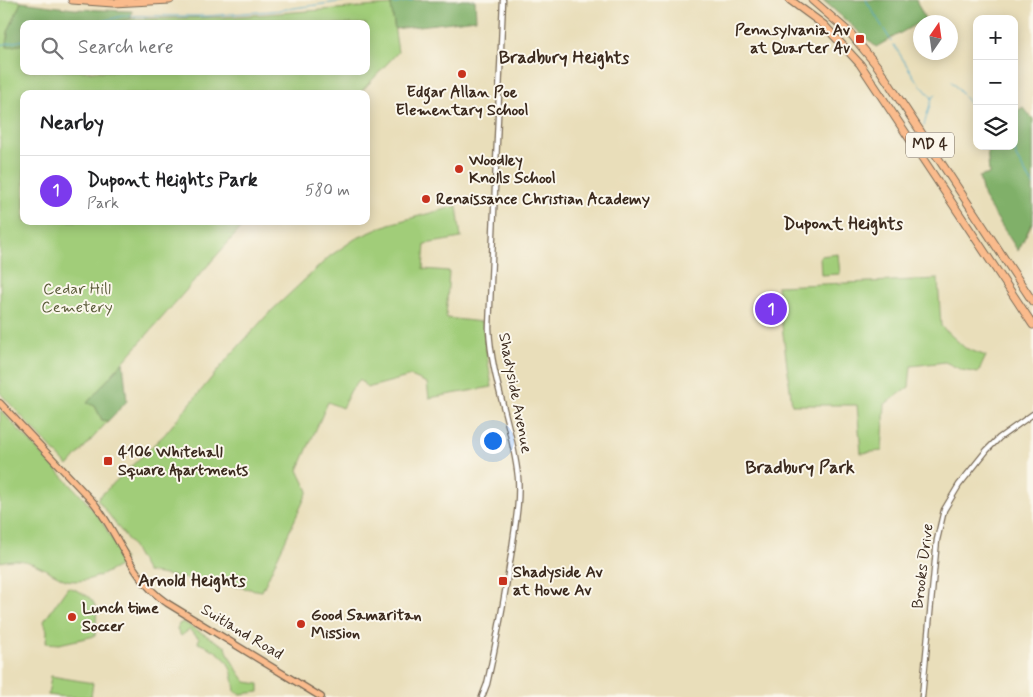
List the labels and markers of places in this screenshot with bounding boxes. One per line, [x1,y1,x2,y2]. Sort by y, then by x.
place label: Pennsylvania Av at Quarter Av [735,20,851,59]
marker: Pennsylvania Av at Quarter Av [854,33,866,45]
marker: Edgar Allan Poe Elementary School [456,68,468,80]
place label: Edgar Allan Poe Elementary School [396,82,529,121]
place label: Woodley Knolls School [468,150,556,189]
marker: Woodley Knolls School [453,163,465,175]
place label: Renaissance Christian Academy [436,189,650,210]
marker: Renaissance Christian Academy [420,193,432,205]
pin: 1 [755,290,787,328]
place label: 4106 Whitehall Square Apartments [118,442,249,482]
marker: 4106 Whitehall Square Apartments [102,455,114,467]
place label: Shadyside Av at Howe Av [513,562,603,601]
marker: Shadyside Av at Howe Av [497,575,509,587]
place label: Lunch time Soccer [82,598,159,637]
place label: Good Samaritan Mission [311,605,422,644]
marker: Lunch time Soccer [66,611,78,623]
marker: Good Samaritan Mission [295,618,307,630]

